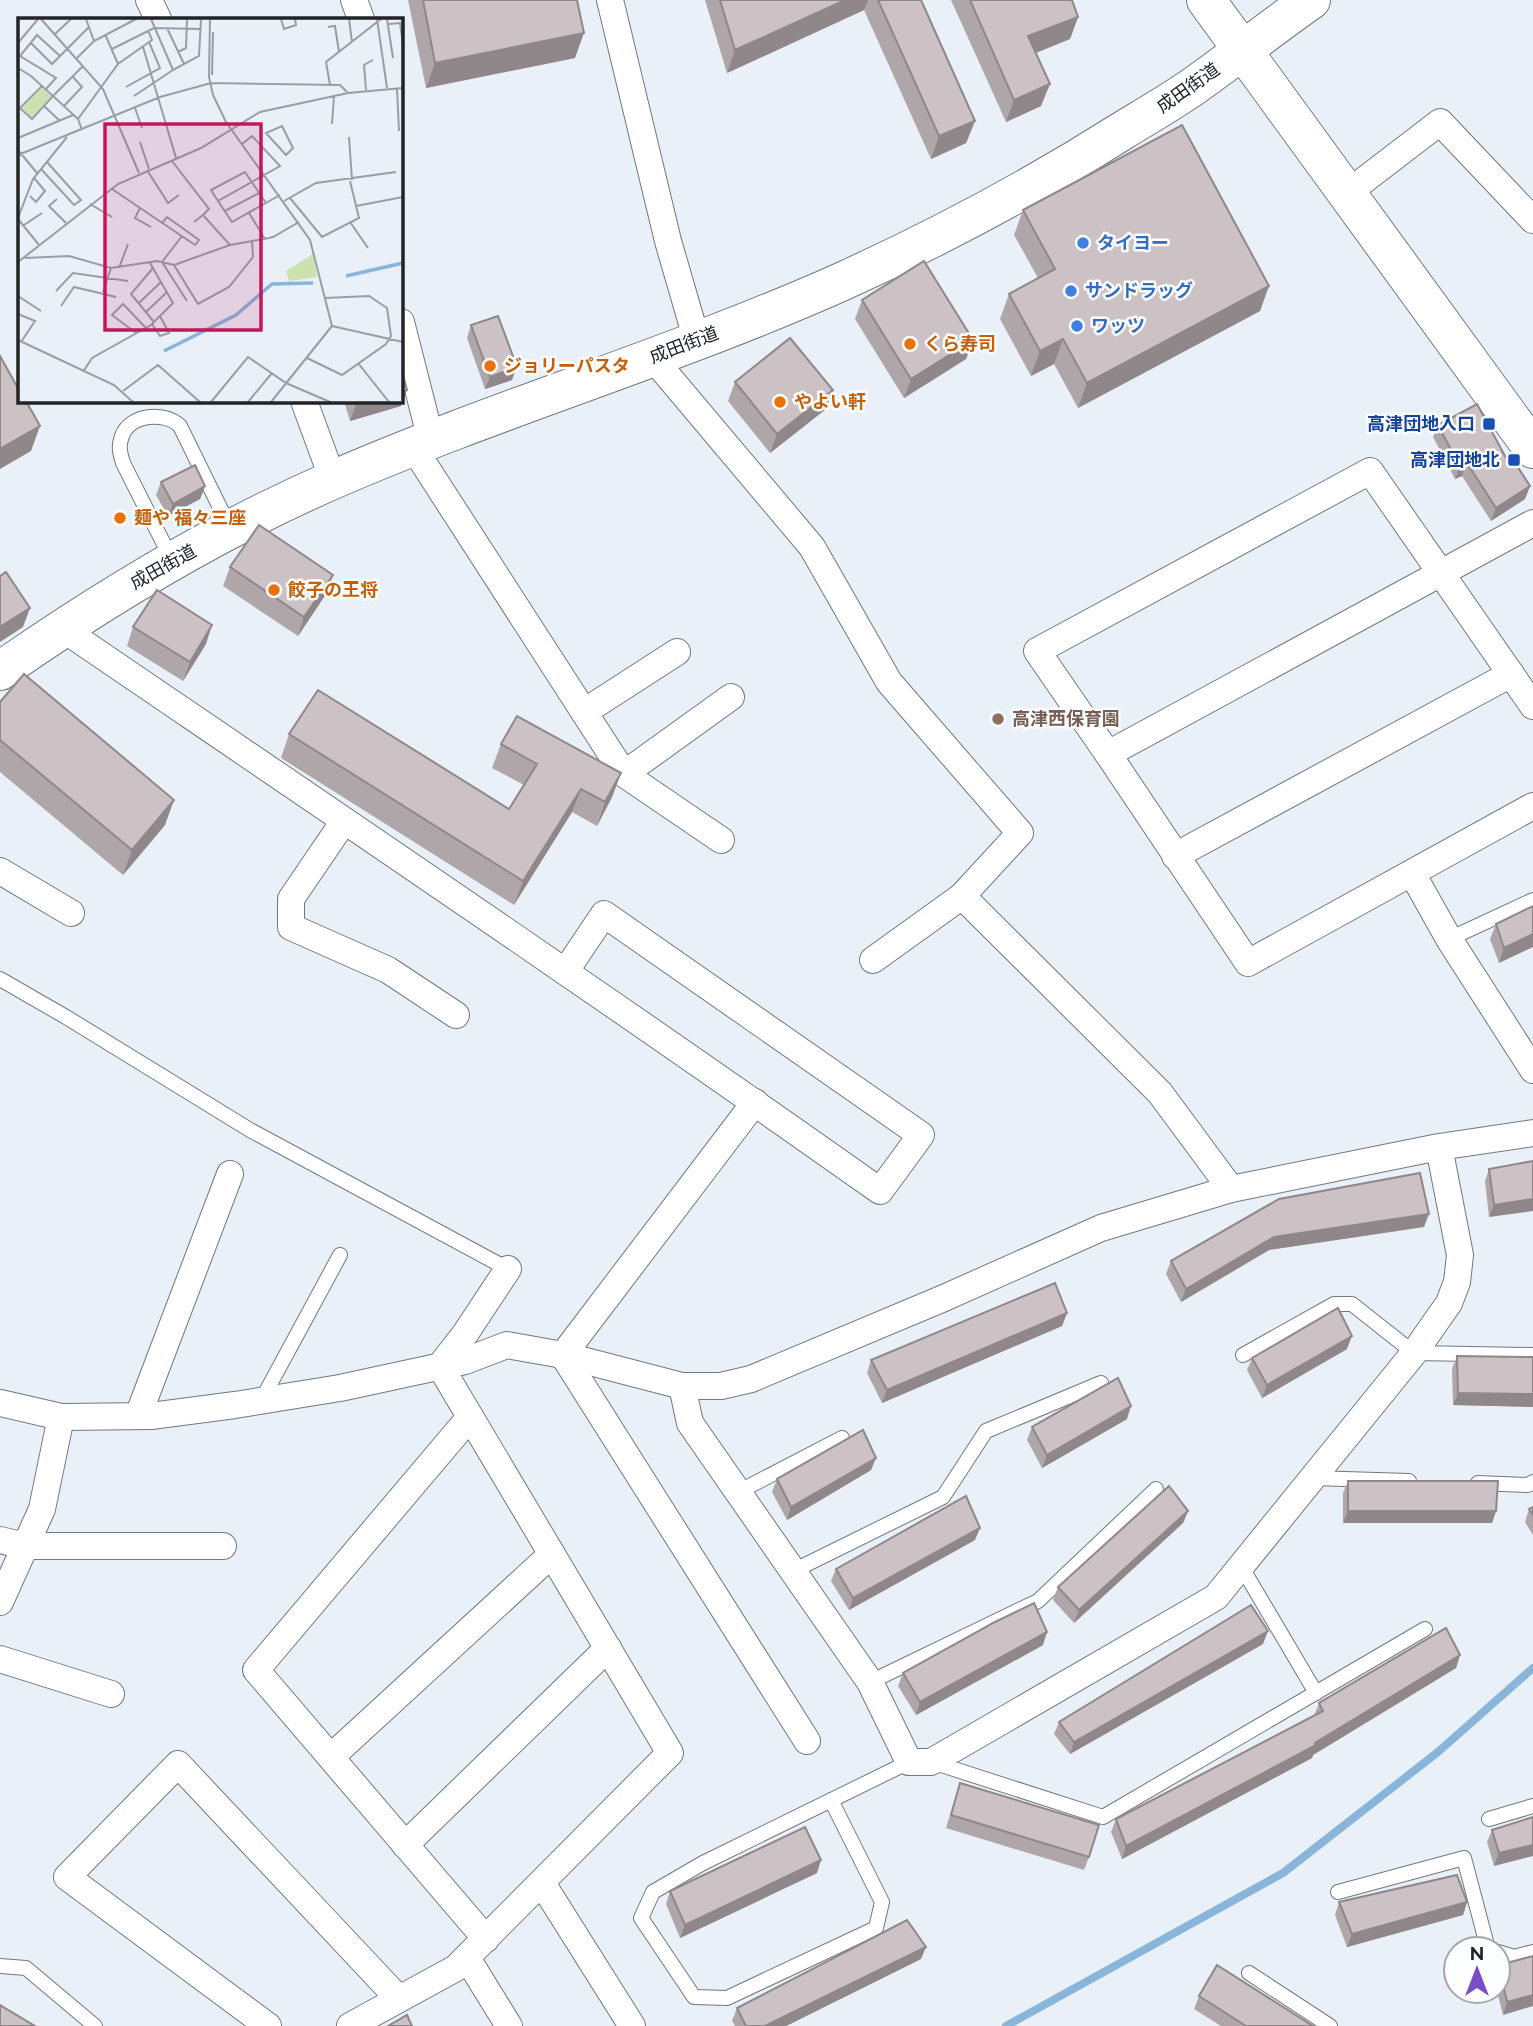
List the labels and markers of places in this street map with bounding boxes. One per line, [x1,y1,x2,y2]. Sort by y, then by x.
place label: タイヨー [1097,232,1169,253]
marker: タイヨー [1075,235,1091,251]
place label: サンドラッグ [1085,280,1193,301]
marker: サンドラッグ [1063,283,1079,299]
place label: ワッツ [1091,315,1145,336]
marker: ワッツ [1069,318,1085,334]
place label: くら寿司 [924,333,996,354]
marker: くら寿司 [902,336,918,352]
place label: ジョリーパスタ [504,355,630,376]
marker: ジョリーパスタ [482,358,498,374]
place label: やよい軒 [794,391,866,412]
marker: やよい軒 [772,394,788,410]
place label: 高津団地入口 [1367,413,1475,434]
marker: 高津団地入口 [1481,416,1497,432]
place label: 高津団地北 [1410,449,1500,470]
marker: 高津団地北 [1506,452,1522,468]
place label: 麺や 福々三座 [134,507,246,528]
marker: 麺や 福々三座 [112,510,128,526]
place label: 餃子の王将 [287,579,378,600]
marker: 餃子の王将 [266,582,282,598]
place label: 高津西保育園 [1012,708,1120,729]
marker: 高津西保育園 [990,711,1006,727]

